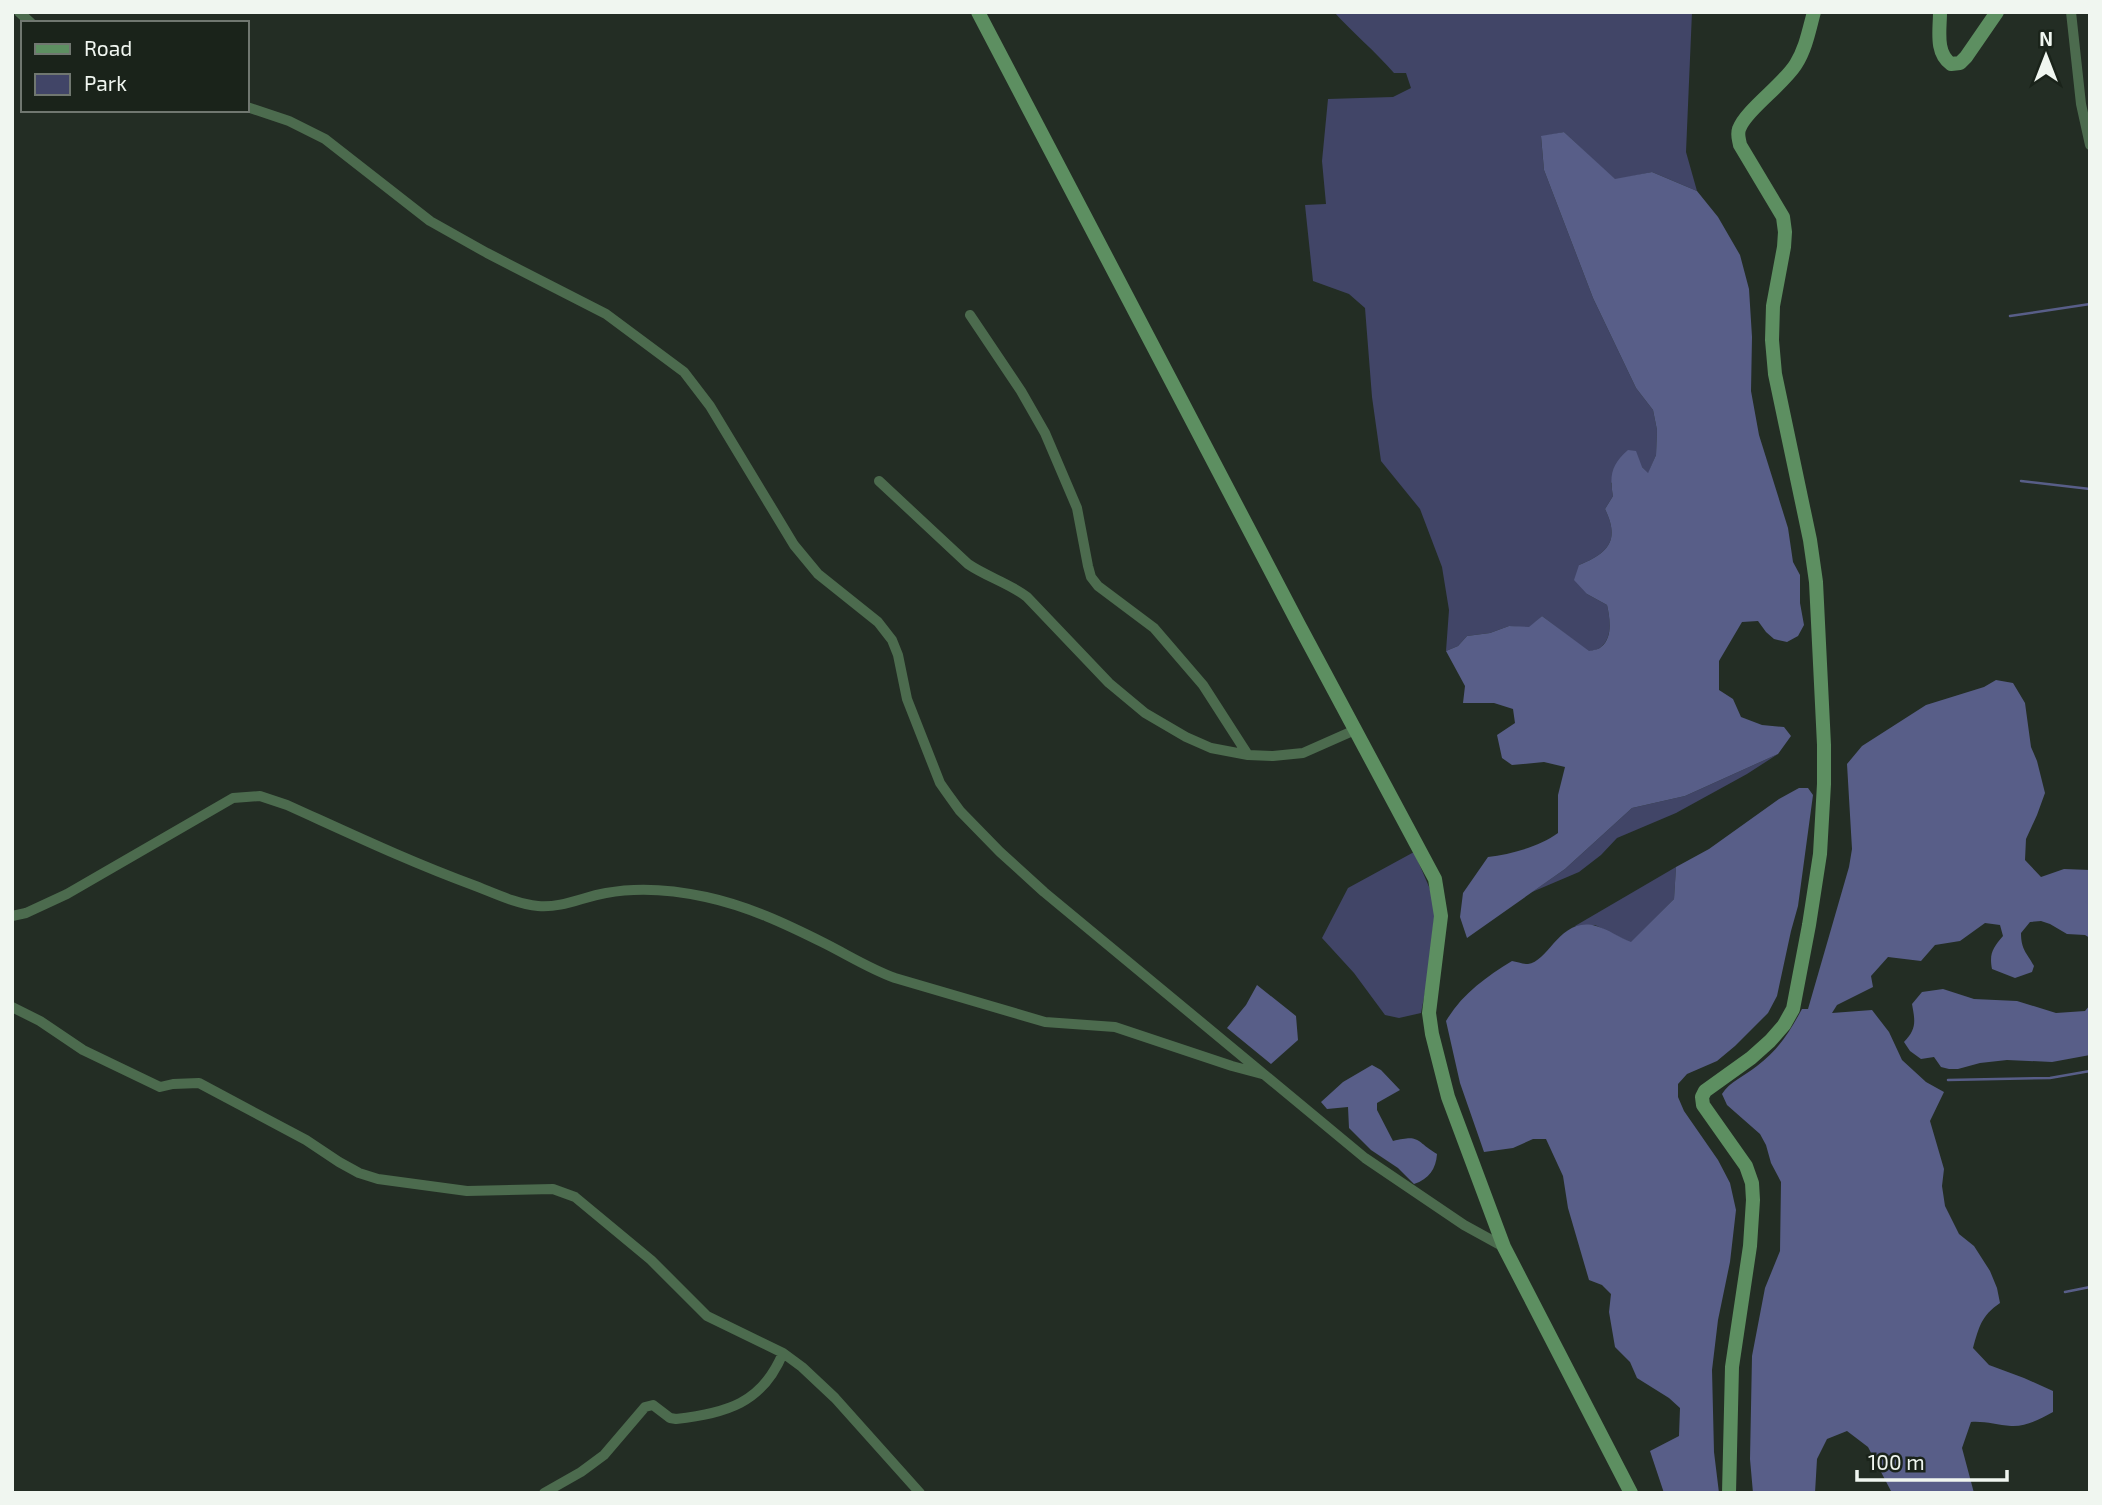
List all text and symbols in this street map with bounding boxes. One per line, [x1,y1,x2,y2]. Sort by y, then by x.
legend [21,21,248,112]
north arrow [2011,21,2081,91]
text: N [2039,27,2053,50]
text: Road [84,35,132,60]
text: Park [84,70,127,95]
scale bar [1857,1438,2008,1482]
text: 100 m [1868,1449,1925,1474]

